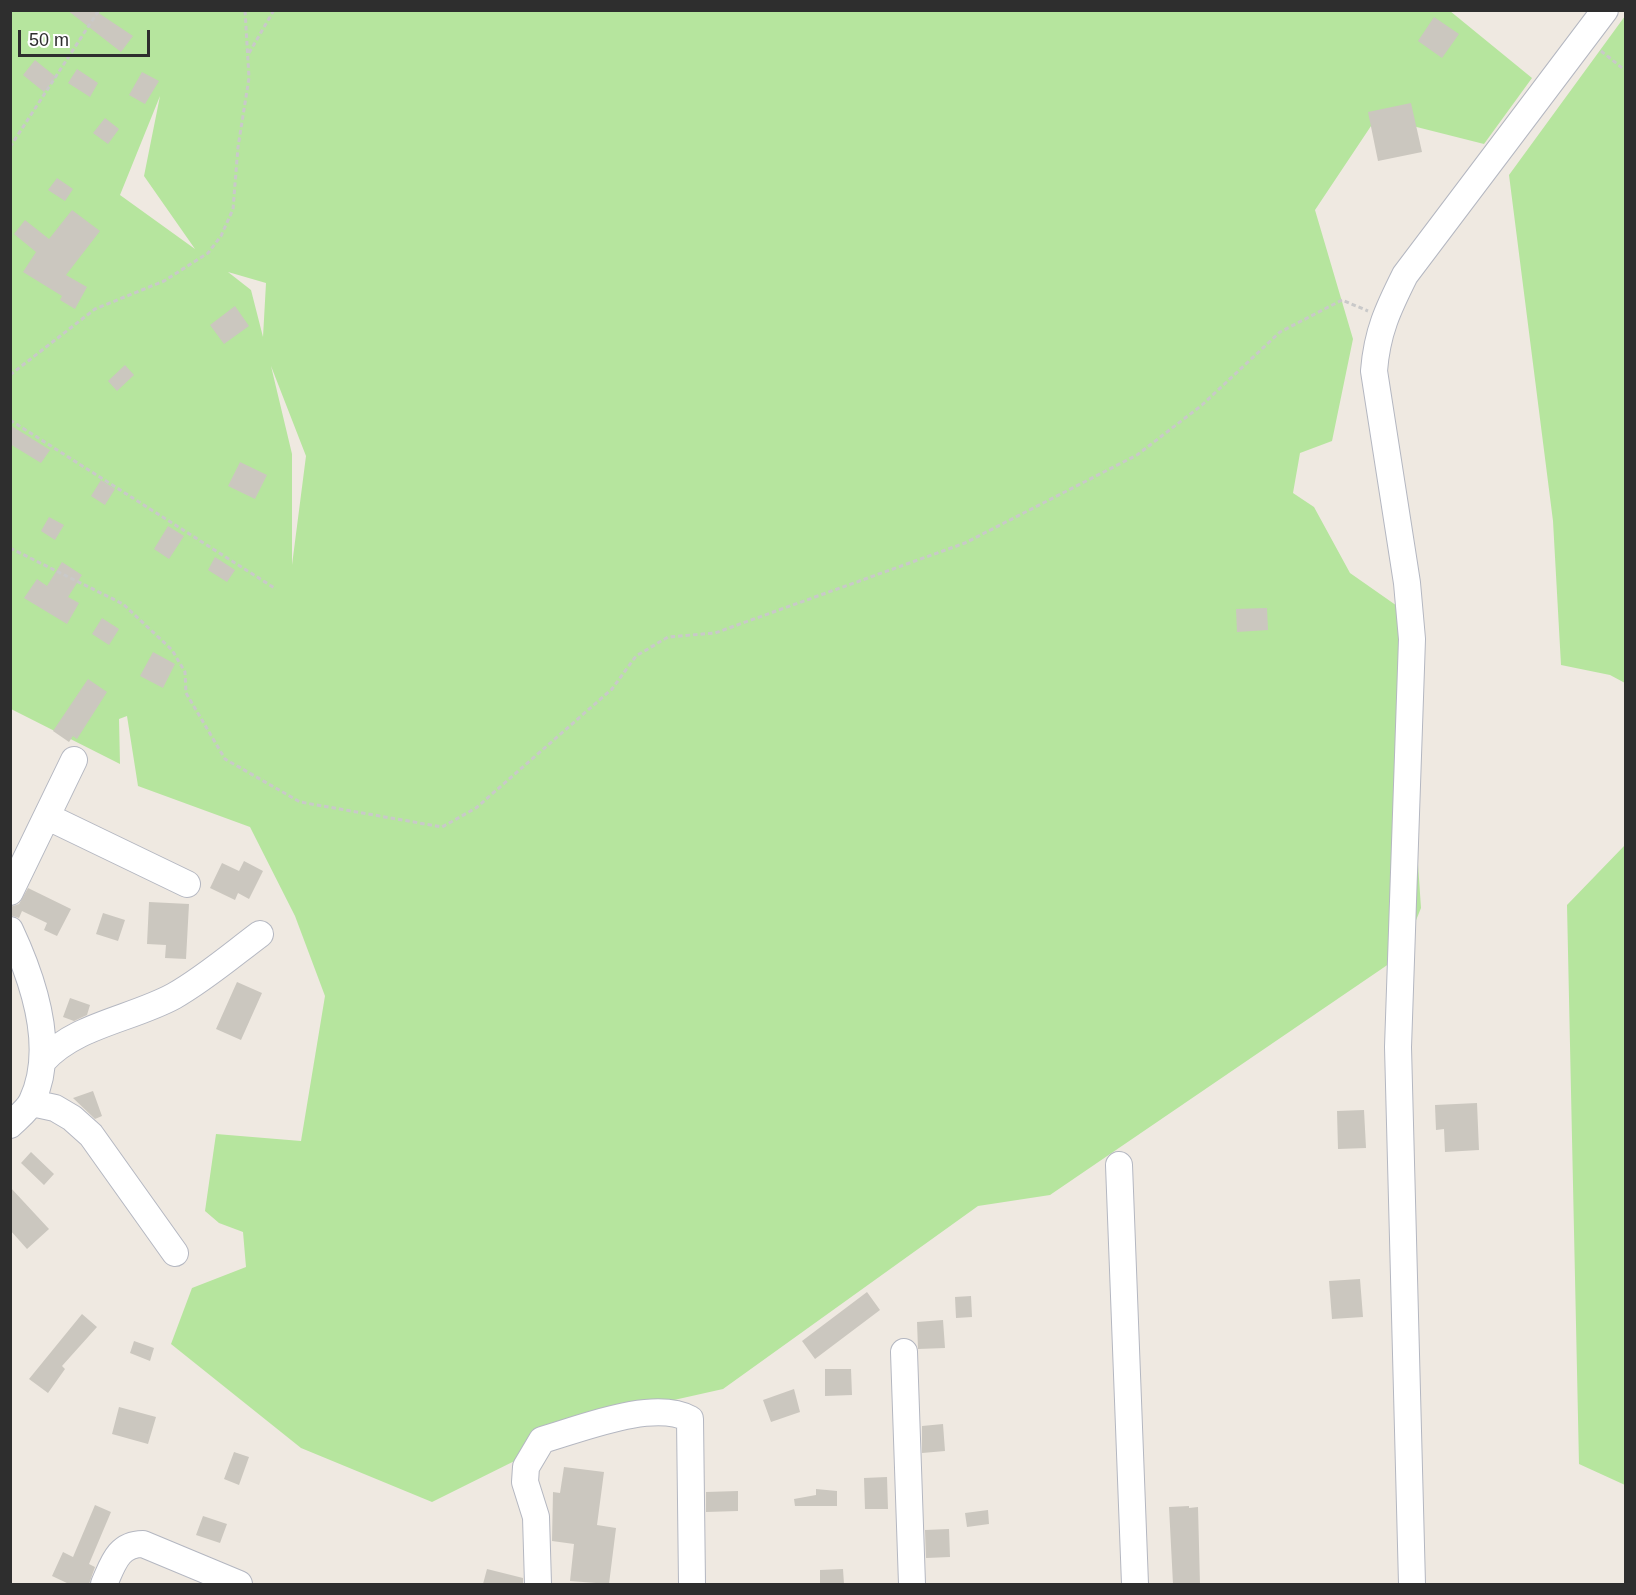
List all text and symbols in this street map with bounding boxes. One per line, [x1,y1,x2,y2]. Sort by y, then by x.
scale bar [21,18,153,56]
text: 50 m [29,30,69,50]

